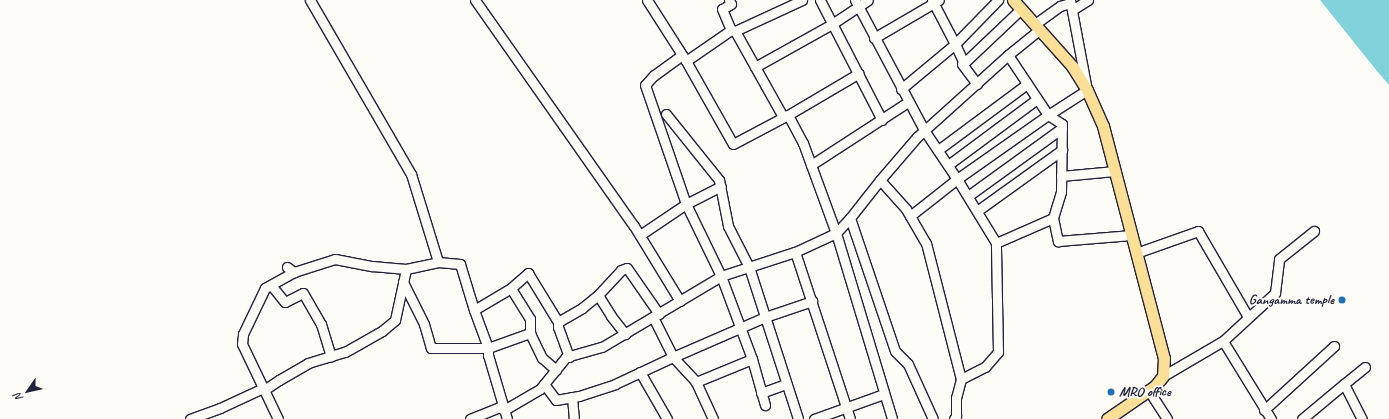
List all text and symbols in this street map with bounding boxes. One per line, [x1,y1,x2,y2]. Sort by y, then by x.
place label: Gangamma temple [1248,292,1334,308]
marker: Gangamma temple [1337,295,1347,305]
north arrow [8,371,48,411]
place label: MRO office [1119,384,1171,400]
marker: MRO office [1106,387,1116,397]
text: N [10,391,26,404]

